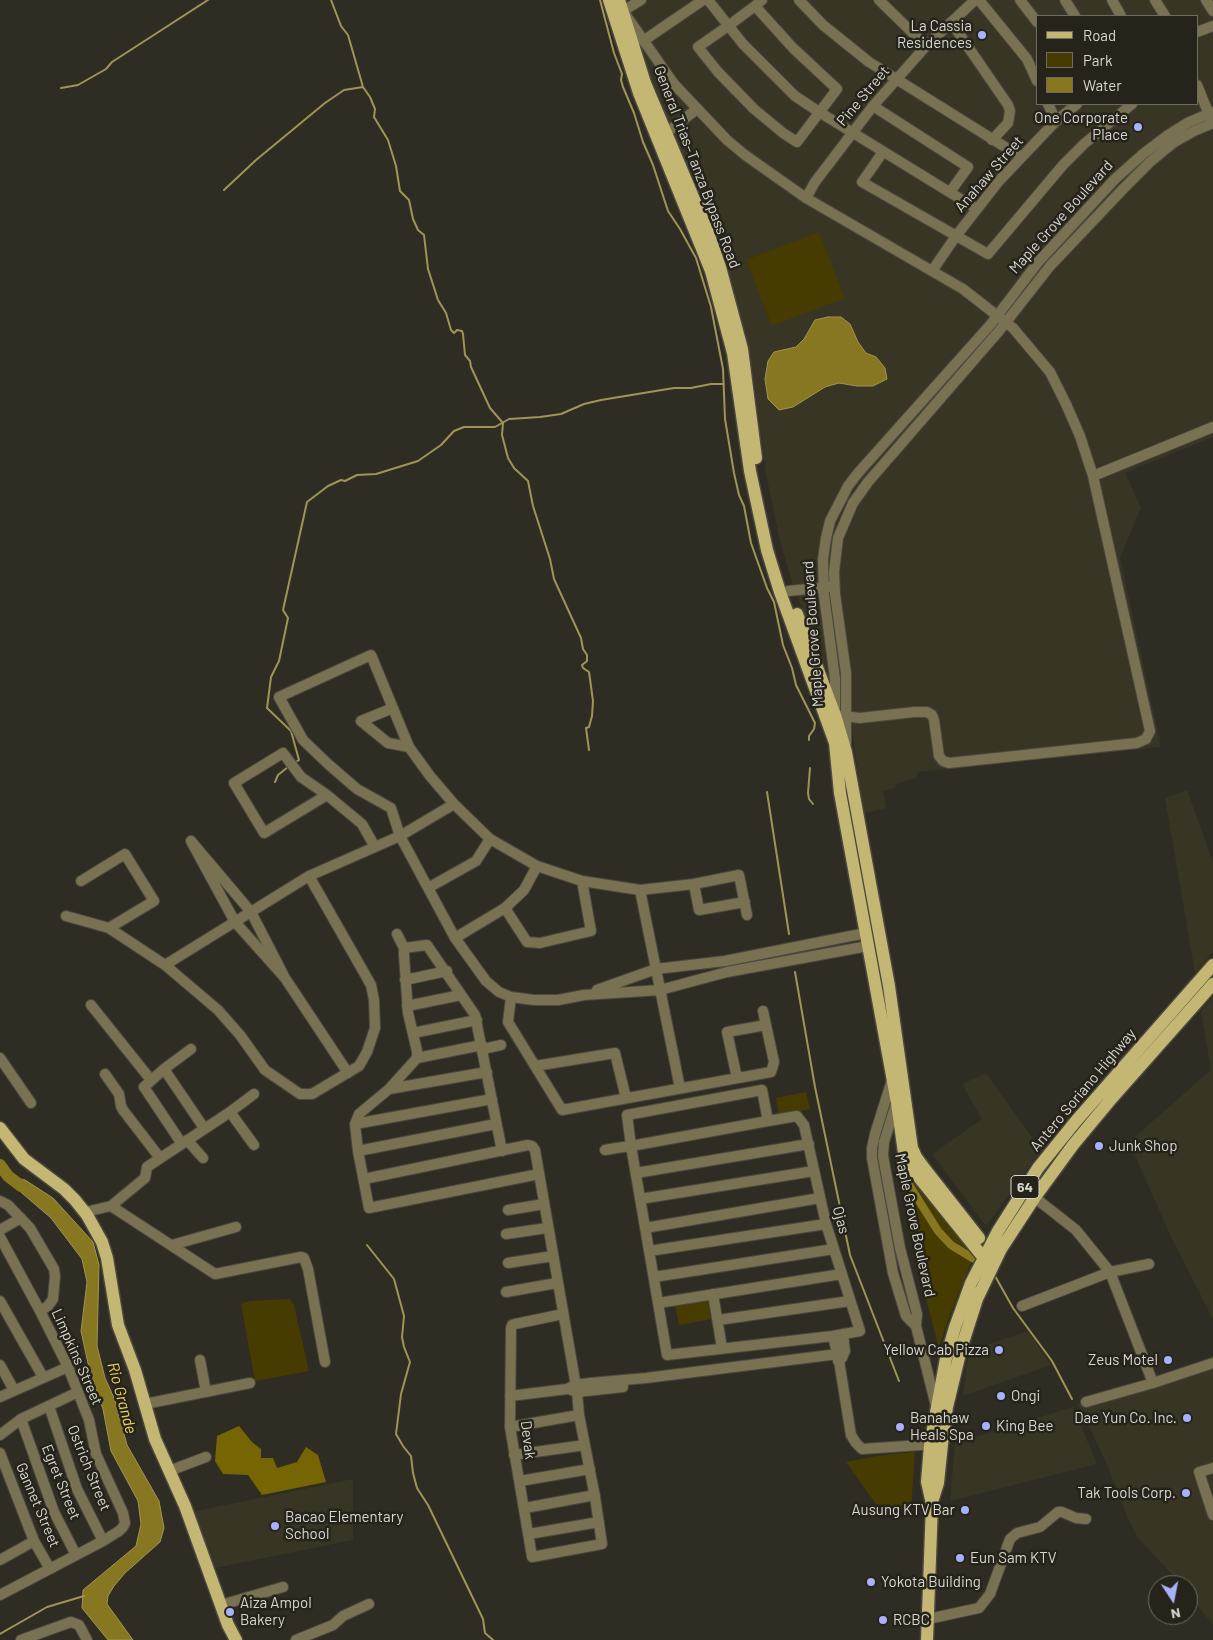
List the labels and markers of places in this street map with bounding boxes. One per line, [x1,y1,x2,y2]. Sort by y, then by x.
place label: La Cassia Residences [897,17,972,52]
marker: La Cassia Residences [976,29,988,41]
place label: One Corporate Place [1034,109,1128,144]
marker: One Corporate Place [1132,121,1144,133]
place label: Junk Shop [1109,1137,1177,1155]
marker: Junk Shop [1093,1140,1105,1152]
place label: Yellow Cab Pizza [883,1341,989,1359]
marker: Yellow Cab Pizza [993,1344,1005,1356]
place label: Zeus Motel [1088,1351,1158,1369]
marker: Zeus Motel [1162,1354,1174,1366]
place label: Ongi [1011,1387,1040,1405]
marker: Ongi [995,1390,1007,1402]
place label: Banahaw Heals Spa [910,1409,974,1444]
place label: Dae Yun Co. Inc. [1074,1409,1177,1427]
marker: Dae Yun Co. Inc. [1181,1412,1193,1424]
place label: King Bee [996,1417,1053,1435]
marker: King Bee [980,1420,992,1432]
marker: Banahaw Heals Spa [894,1421,906,1433]
place label: Tak Tools Corp. [1077,1484,1176,1502]
marker: Tak Tools Corp. [1180,1487,1192,1499]
place label: Ausung KTV Bar [852,1501,955,1519]
marker: Ausung KTV Bar [959,1504,971,1516]
place label: Bacao Elementary School [285,1508,403,1543]
marker: Bacao Elementary School [269,1520,281,1532]
place label: Eun Sam KTV [970,1549,1057,1567]
marker: Eun Sam KTV [954,1552,966,1564]
place label: Yokota Building [881,1573,981,1591]
marker: Yokota Building [865,1576,877,1588]
place label: Aiza Ampol Bakery [240,1594,312,1629]
marker: Aiza Ampol Bakery [224,1606,236,1618]
place label: RCBC [893,1611,930,1629]
marker: RCBC [877,1614,889,1626]

